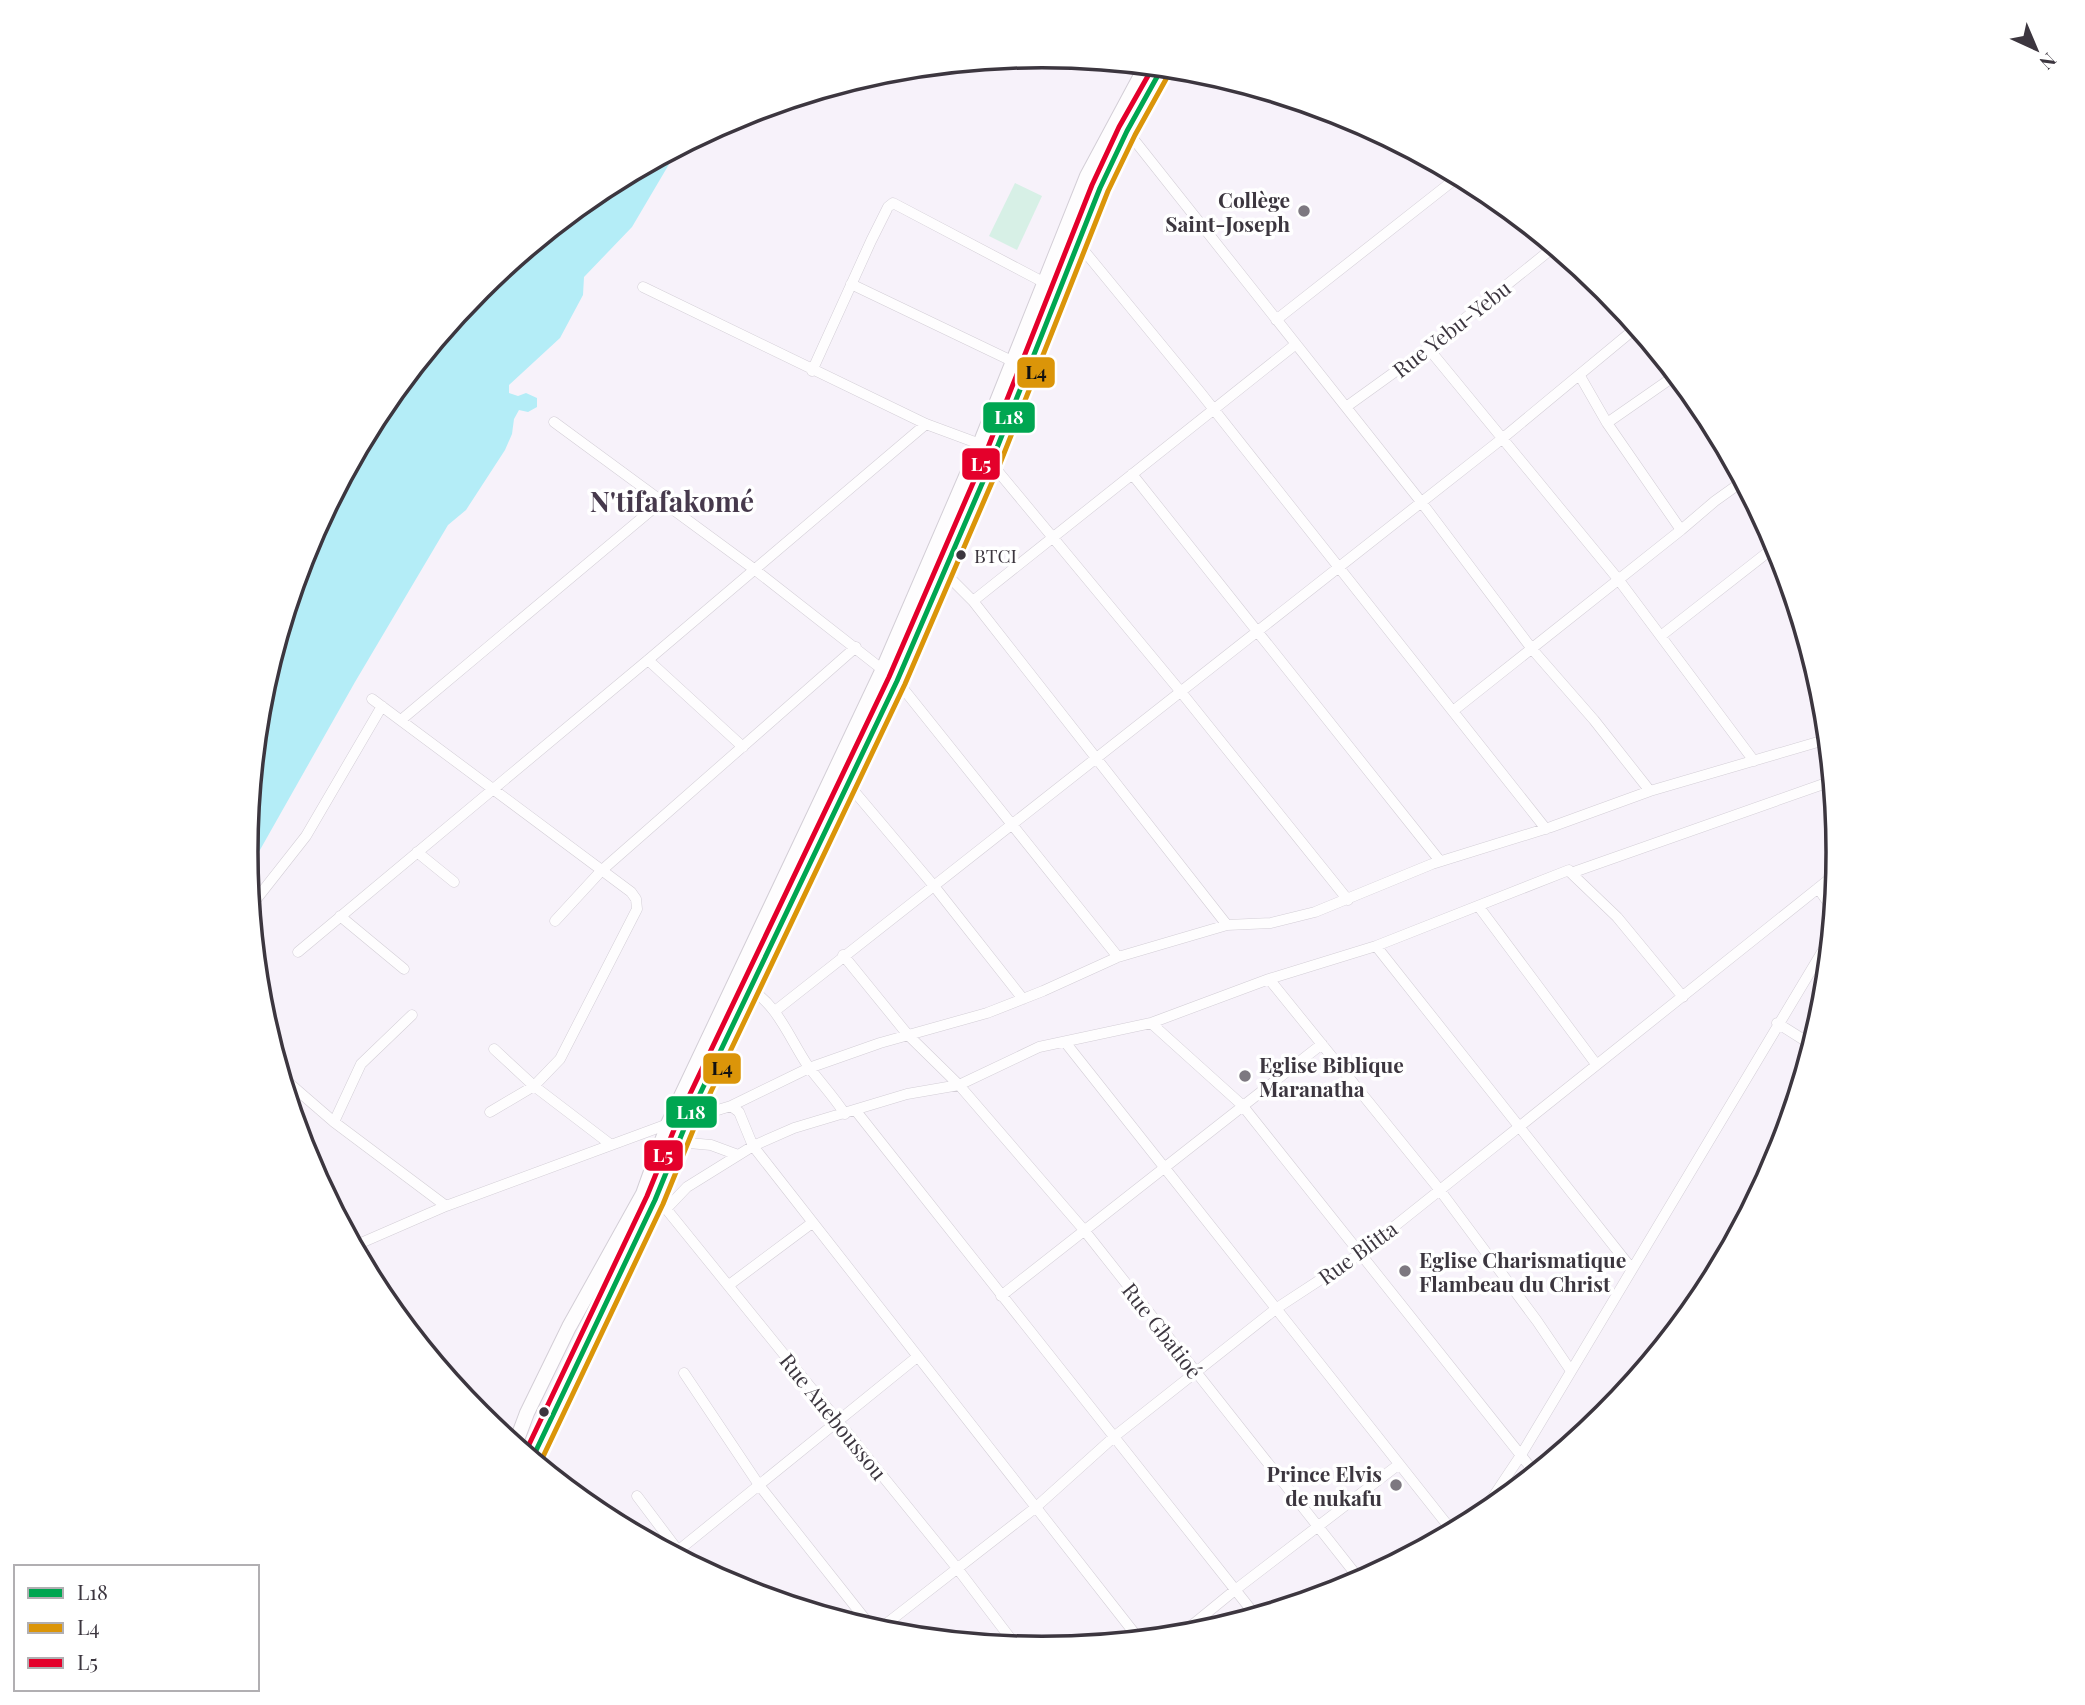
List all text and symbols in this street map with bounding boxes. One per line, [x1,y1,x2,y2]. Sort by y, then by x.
north arrow [2001,14,2071,84]
text: N [2034,48,2062,76]
place label: Collège Saint-Joseph [1165,185,1290,237]
marker: Collège Saint-Joseph [1296,203,1312,219]
street label: Rue Yebu-Yebu [1386,273,1516,383]
line badge: L4 [1016,356,1056,389]
text: L4 [1025,358,1047,384]
line badge: L18 [982,401,1036,434]
text: L18 [994,403,1024,429]
line badge: L5 [961,447,1001,481]
text: L5 [971,450,991,476]
district label: N'tifafakomé [590,482,754,519]
place label: BTCI [974,542,1017,568]
marker: BTCI [954,548,968,562]
place label: Eglise Biblique Maranatha [1259,1050,1404,1102]
line badge: L4 [702,1052,742,1085]
text: L4 [711,1054,733,1080]
marker: Eglise Biblique Maranatha [1237,1068,1253,1084]
line badge: L18 [665,1095,718,1129]
text: L18 [676,1098,706,1124]
line badge: L5 [643,1139,684,1172]
text: L5 [653,1141,673,1167]
street label: Rue Blitta [1312,1214,1403,1290]
place label: Eglise Charismatique Flambeau du Christ [1419,1245,1626,1297]
marker: Eglise Charismatique Flambeau du Christ [1397,1263,1413,1279]
street label: Rue Gbatioé [1117,1276,1209,1384]
street label: Rue Aneboussou [774,1347,894,1485]
unlabelled marker [537,1405,551,1419]
place label: Prince Elvis de nukafu [1267,1459,1382,1511]
marker: Prince Elvis de nukafu [1388,1477,1404,1493]
legend [14,1565,259,1691]
text: L18 [77,1577,108,1605]
text: L4 [77,1612,100,1640]
text: L5 [77,1647,98,1675]

